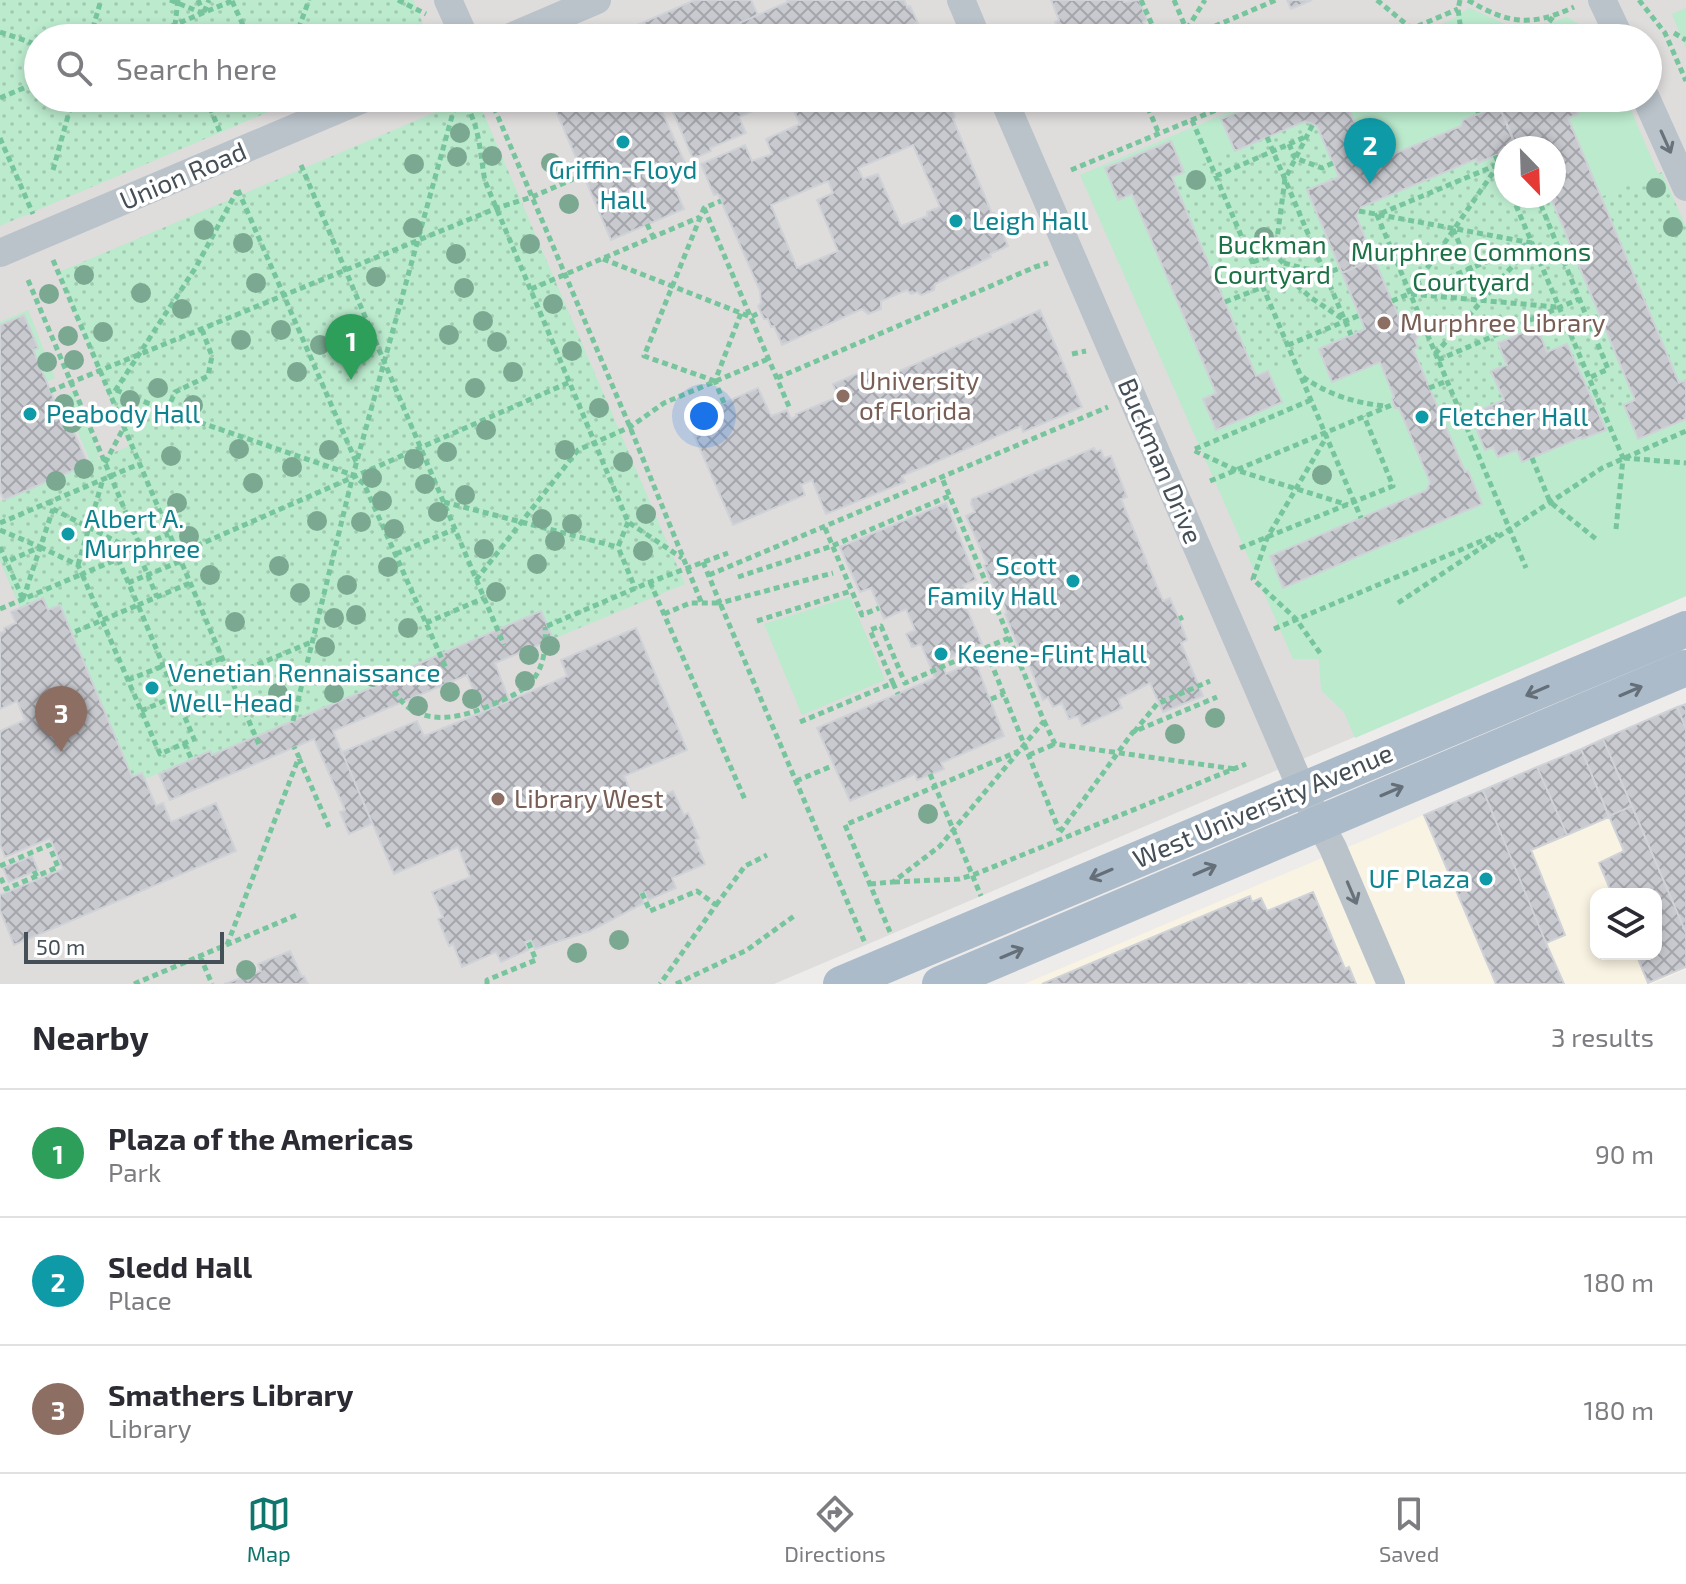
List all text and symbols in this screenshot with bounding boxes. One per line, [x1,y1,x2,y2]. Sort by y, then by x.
search box [24,24,1662,112]
icon: search [52,46,96,90]
text: Search here [116,50,277,86]
pin: 2 [1344,118,1396,184]
one-way arrow [1660,130,1675,154]
marker: Griffin-Floyd Hall [614,133,632,151]
street label: Union Road [114,134,250,215]
north arrow [1494,136,1566,208]
place label: Griffin-Floyd Hall [548,153,698,214]
place label: Leigh Hall [972,204,1088,235]
marker: Leigh Hall [947,212,965,230]
park label: Buckman Courtyard [1213,228,1331,289]
park label: Murphree Commons Courtyard [1351,235,1591,296]
place label: Murphree Library [1400,306,1606,337]
pin: 1 [325,314,377,380]
marker: Murphree Library [1375,314,1393,332]
place label: University of Florida [859,364,979,425]
street label: Buckman Drive [1113,373,1210,548]
marker: University of Florida [834,387,852,405]
your location [684,396,724,436]
place label: Peabody Hall [46,397,200,428]
place label: Fletcher Hall [1438,400,1588,431]
marker: Peabody Hall [21,405,39,423]
marker: Fletcher Hall [1413,408,1431,426]
place label: Albert A. Murphree [84,502,200,563]
marker: Albert A. Murphree [59,525,77,543]
place label: Scott Family Hall [927,549,1057,610]
marker: Scott Family Hall [1064,572,1082,590]
place label: Keene-Flint Hall [957,637,1147,668]
marker: Keene-Flint Hall [932,645,950,663]
place label: Venetian Rennaissance Well-Head [168,656,441,717]
marker: Venetian Rennaissance Well-Head [143,679,161,697]
one-way arrow [1618,682,1643,697]
one-way arrow [1525,685,1550,700]
pin: 3 [35,686,87,752]
street label: West University Avenue [1128,736,1397,873]
place label: Library West [514,782,664,813]
one-way arrow [1379,783,1403,798]
marker: Library West [489,790,507,808]
one-way arrow [1192,862,1217,877]
place label: UF Plaza [1368,862,1470,893]
one-way arrow [1089,868,1114,883]
marker: UF Plaza [1477,870,1495,888]
one-way arrow [1346,880,1361,904]
map controls [1590,888,1662,960]
button: layers [1590,888,1662,960]
scale bar [24,928,224,964]
text: 50 m [36,933,85,959]
one-way arrow [999,945,1024,960]
text: Nearby [32,1016,149,1057]
text: 3 results [1551,1021,1654,1052]
text: Plaza of the Americas [108,1120,413,1156]
text: 1 [52,1138,64,1169]
text: 90 m [1595,1138,1654,1169]
text: Park [108,1156,161,1187]
text: Sledd Hall [108,1248,252,1284]
text: 2 [50,1266,66,1297]
text: 180 m [1584,1266,1654,1297]
text: Place [108,1284,172,1315]
text: Smathers Library [108,1376,353,1412]
text: 3 [51,1394,65,1425]
text: 180 m [1584,1394,1654,1425]
text: Library [108,1412,192,1443]
tab: Map [247,1492,291,1566]
tab: Directions [784,1492,886,1566]
tab: Saved [1379,1492,1439,1566]

